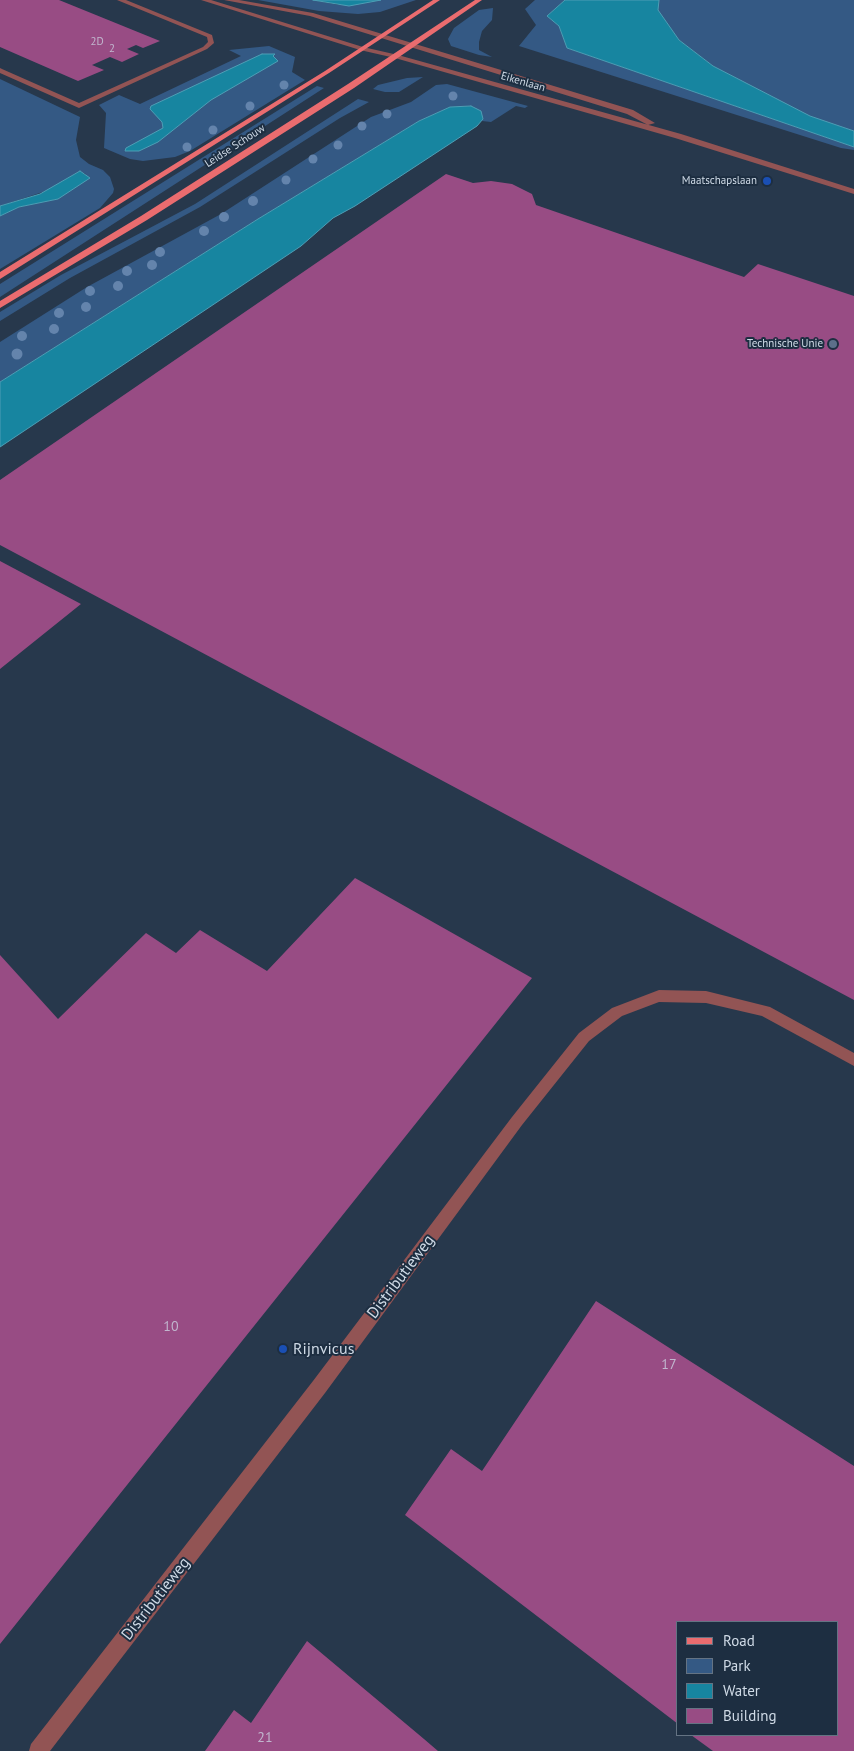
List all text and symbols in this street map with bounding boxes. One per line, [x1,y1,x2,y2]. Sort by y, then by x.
house number: 2D [90,35,104,49]
house number: 2 [109,42,115,56]
street label: Eikenlaan [499,69,547,95]
street label: Leidse Schouw [202,122,268,170]
place label: Maatschapslaan [682,174,757,188]
marker: Maatschapslaan [761,175,773,187]
place label: Technische Unie [747,337,823,351]
marker: Technische Unie [827,338,839,350]
street label: Distributieweg [363,1231,439,1323]
house number: 10 [163,1319,179,1335]
place label: Rijnvicus [293,1339,354,1359]
marker: Rijnvicus [277,1343,289,1355]
house number: 17 [661,1357,677,1373]
street label: Distributieweg [118,1554,194,1644]
legend [676,1621,839,1736]
text: Road [723,1631,755,1650]
text: Park [723,1656,751,1675]
text: Water [723,1681,760,1700]
text: Building [723,1706,777,1725]
house number: 21 [257,1730,273,1746]

